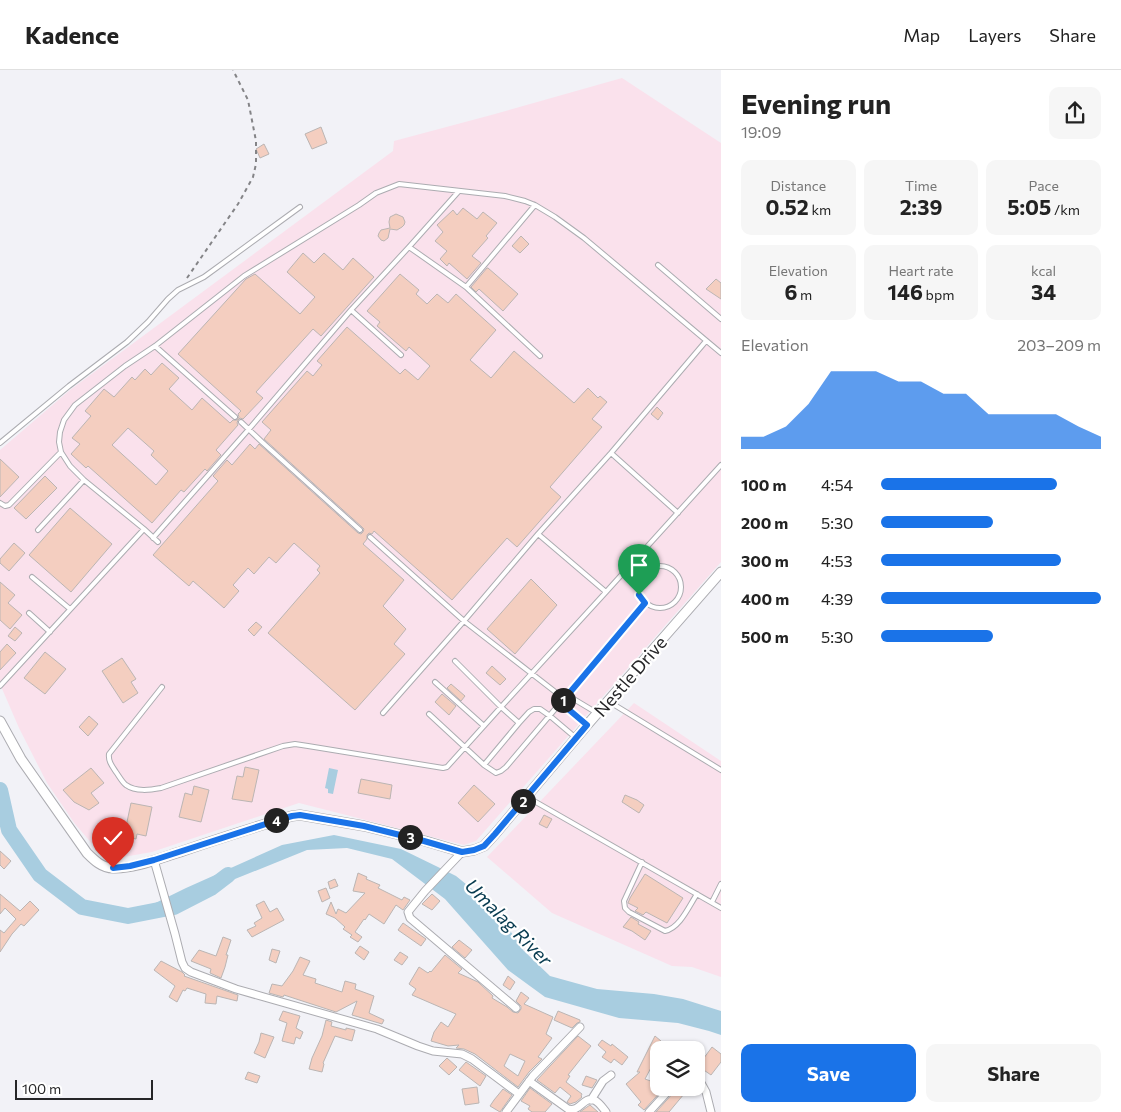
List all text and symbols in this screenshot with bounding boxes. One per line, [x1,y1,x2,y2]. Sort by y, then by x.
text: Kadence [25,20,119,49]
text: Map [903,24,940,46]
text: Layers [968,24,1021,46]
text: Share [1049,24,1096,46]
text: Evening run [741,86,891,120]
button: share [1049,87,1101,139]
text: 19:09 [741,122,781,141]
text: Distance [771,177,826,194]
text: Time [905,177,937,194]
text: Pace [1028,177,1059,194]
text: 0.52 [765,194,809,219]
text: 2:39 [900,194,942,219]
text: 5:05 [1007,194,1051,219]
text: km [809,201,831,218]
text: /km [1051,201,1080,218]
text: Elevation [769,262,828,279]
text: Heart rate [888,262,954,279]
text: kcal [1031,262,1056,279]
text: 6 [784,279,797,304]
text: 146 [888,279,923,304]
text: 34 [1031,279,1056,304]
text: m [797,286,812,303]
text: bpm [923,286,954,303]
text: Elevation [741,335,809,354]
text: 203–209 m [1017,335,1101,354]
text: 100 m [741,475,787,494]
text: 4:54 [821,475,853,494]
text: 200 m [741,513,788,532]
text: 5:30 [821,513,854,532]
pin [618,544,660,595]
icon: arrive [625,551,653,579]
text: 300 m [741,551,789,570]
text: 4:53 [821,551,853,570]
text: 400 m [741,589,789,608]
text: 4:39 [821,589,853,608]
text: 500 m [741,627,789,646]
text: 5:30 [821,627,854,646]
street label: Nestle Drive [589,631,671,721]
pin: 1 [550,688,576,712]
text: 1 [560,692,567,709]
pin: 2 [510,788,536,814]
text: 2 [520,793,527,810]
pin: 4 [264,808,288,832]
text: 4 [272,812,281,829]
pin [92,817,134,868]
icon: check [99,824,127,852]
pin: 3 [398,824,422,850]
text: 3 [406,829,415,846]
water label: Umalag River [461,874,558,971]
map controls [650,1041,705,1096]
button: layers [650,1041,705,1096]
button: Save [741,1044,916,1102]
button: Share [926,1044,1101,1102]
scale bar [15,1077,152,1100]
text: 100 m [22,1080,61,1097]

